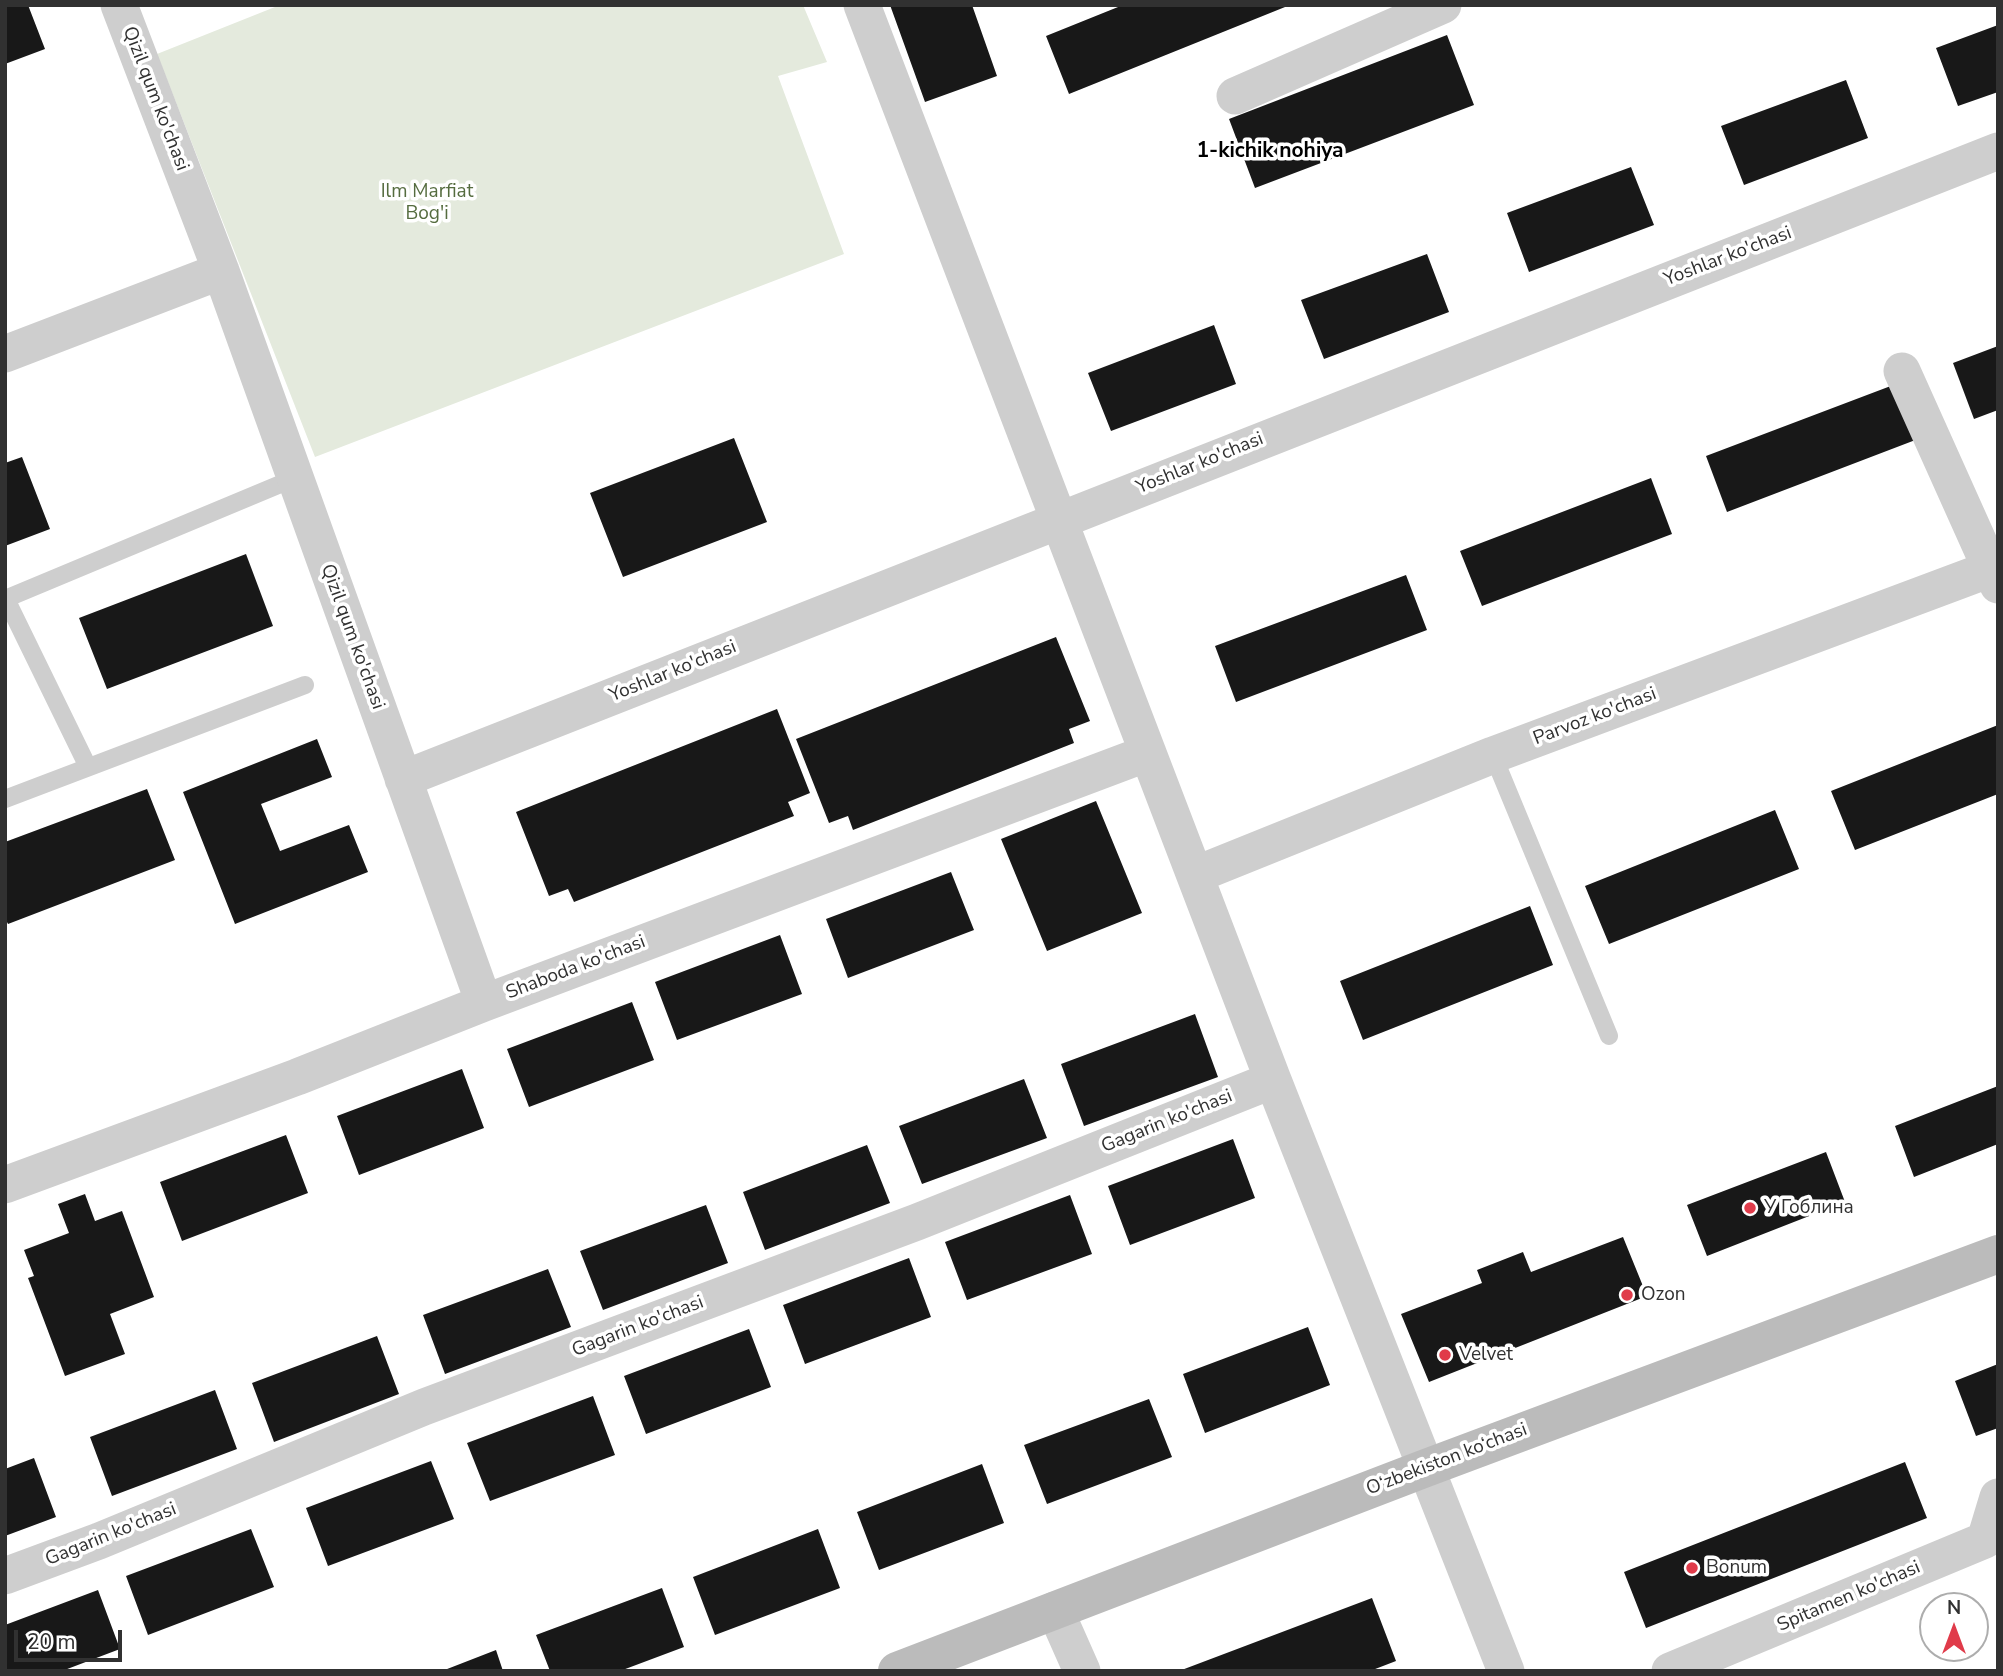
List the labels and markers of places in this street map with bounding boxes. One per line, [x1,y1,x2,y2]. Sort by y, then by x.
place label: У Гоблина [1764,1197,1854,1219]
marker: У Гоблина [1742,1200,1758,1216]
place label: Ozon [1641,1284,1686,1306]
marker: Ozon [1619,1287,1635,1303]
place label: Velvet [1459,1344,1513,1366]
marker: Velvet [1437,1347,1453,1363]
place label: Bonum [1706,1557,1767,1579]
marker: Bonum [1684,1560,1700,1576]

